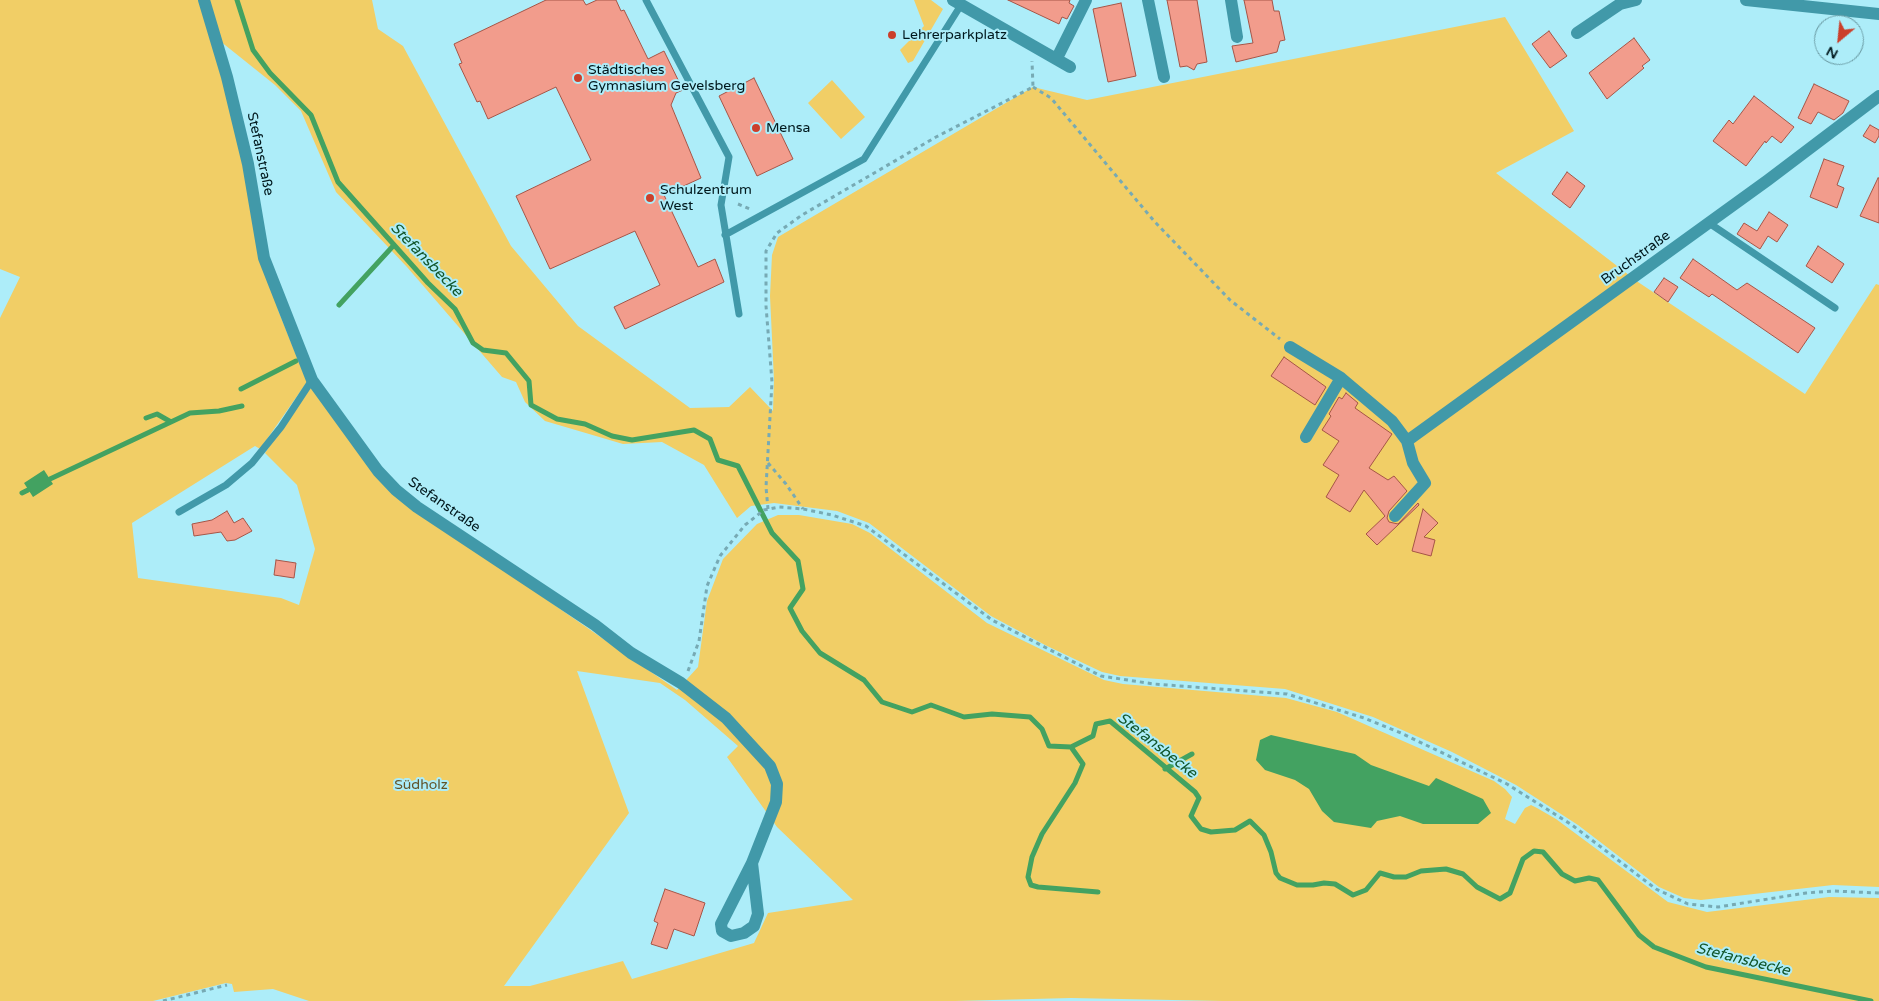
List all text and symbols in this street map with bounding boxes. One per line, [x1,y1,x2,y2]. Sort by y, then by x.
north arrow [1814,15,1864,65]
place label: Lehrerparkplatz [902,27,1007,43]
marker: Lehrerparkplatz [886,29,898,41]
text: N [1823,43,1841,63]
place label: Städtisches Gymnasium Gevelsberg [588,62,745,94]
marker: Städtisches Gymnasium Gevelsberg [572,72,584,84]
street label: Stefanstraße [243,111,277,197]
place label: Mensa [766,120,810,136]
marker: Mensa [750,122,762,134]
place label: Schulzentrum West [660,182,752,214]
marker: Schulzentrum West [644,192,656,204]
water label: Stefansbecke [386,219,466,301]
street label: Bruchstraße [1598,227,1674,289]
street label: Stefanstraße [404,474,484,536]
water label: Stefansbecke [1114,709,1200,783]
park label: Südholz [394,777,448,793]
water label: Stefansbecke [1694,940,1792,980]

